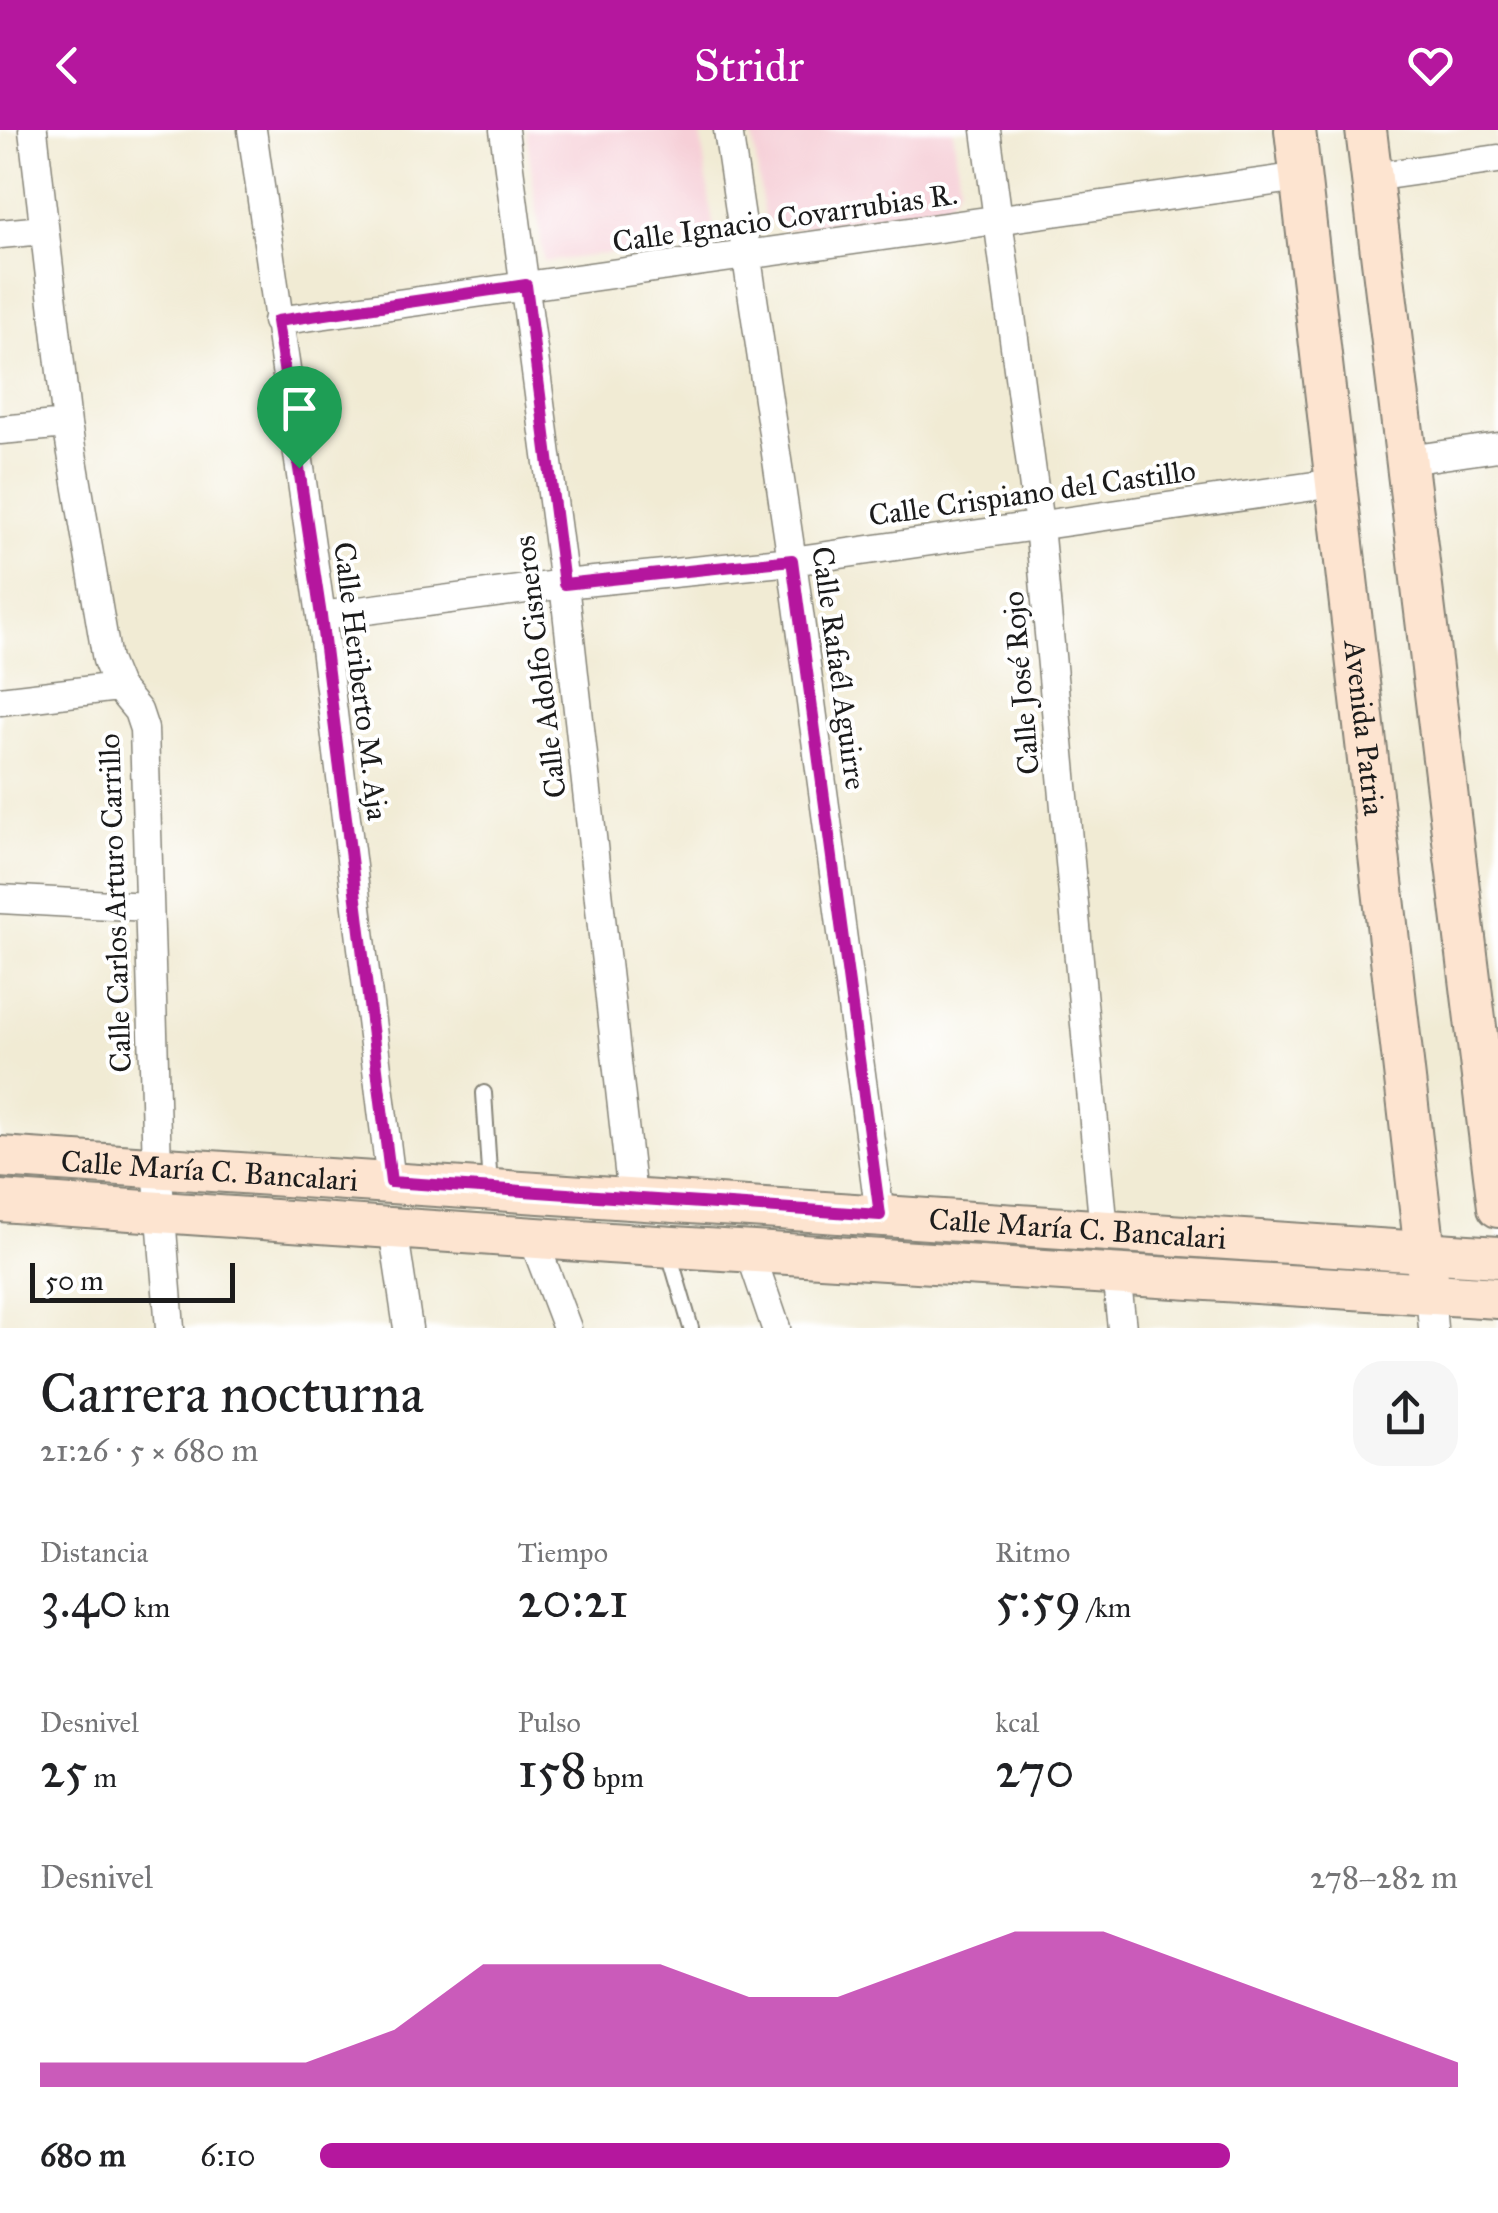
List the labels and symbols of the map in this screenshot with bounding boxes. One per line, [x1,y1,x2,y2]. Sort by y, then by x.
street label: Calle Ignacio Covarrubias R. [610,176,960,260]
pin [257,366,342,469]
street label: Calle Crispiano del Castillo [866,452,1198,534]
street label: Calle Adolfo Cisneros [506,534,574,800]
street label: Calle Heriberto M. Aja [326,540,396,823]
street label: Calle Rafaél Aguirre [804,544,874,792]
street label: Calle José Rojo [995,590,1047,776]
street label: Avenida Patria [1336,636,1392,818]
street label: Calle Carlos Arturo Carrillo [91,733,139,1073]
street label: Calle María C. Bancalari [60,1143,359,1199]
street label: Calle María C. Bancalari [928,1201,1227,1257]
scale bar [30,1258,235,1302]

